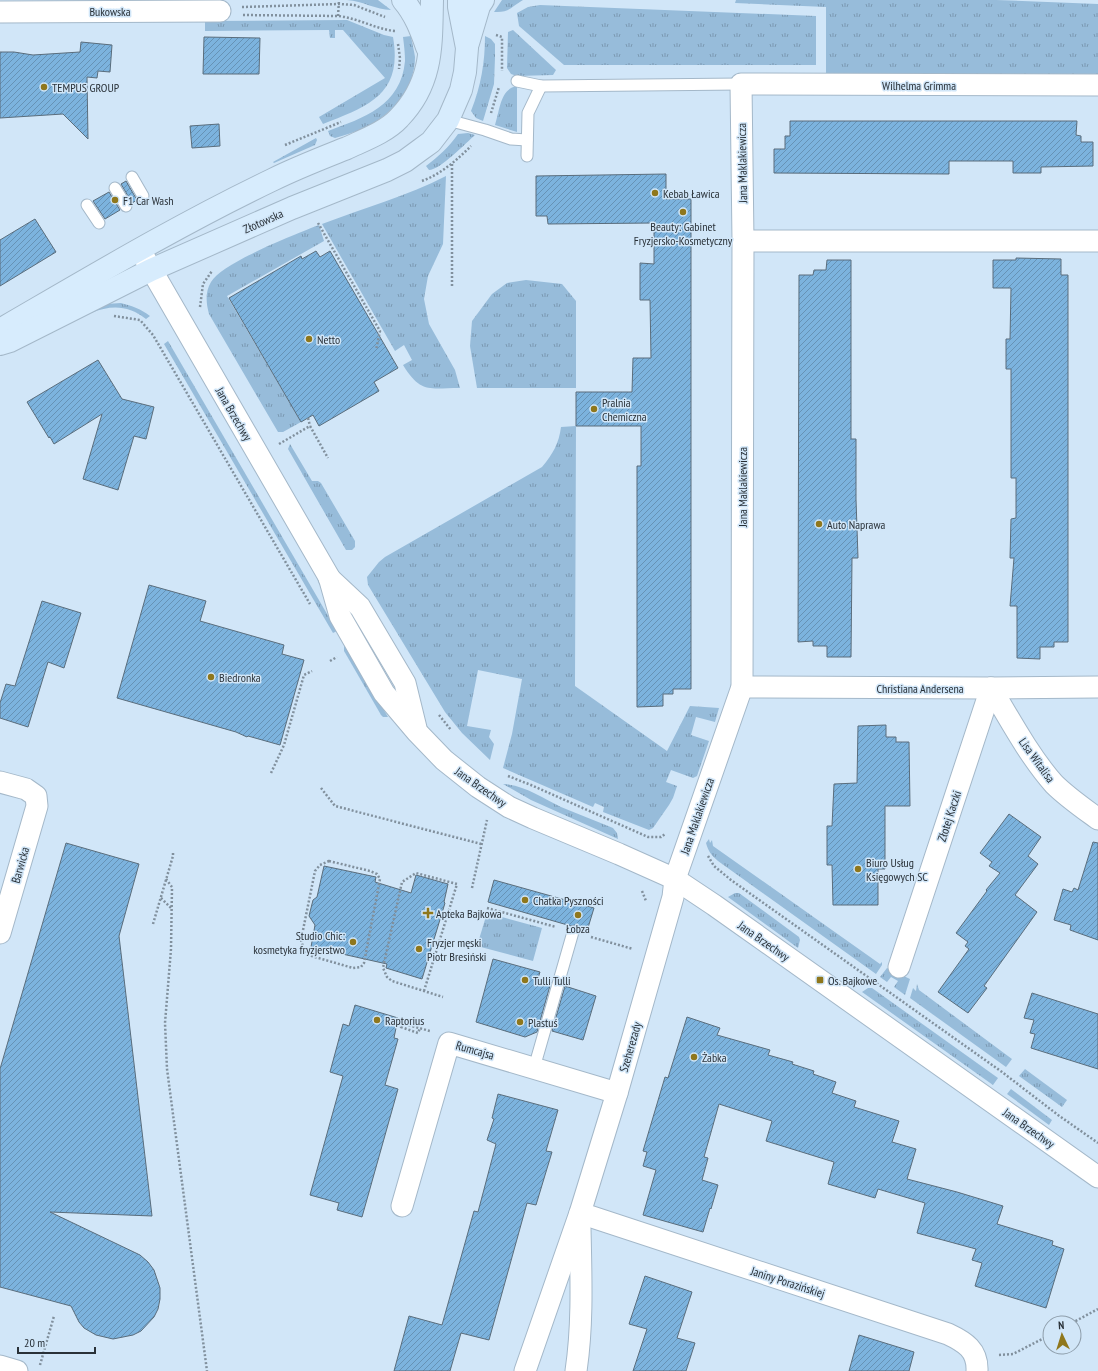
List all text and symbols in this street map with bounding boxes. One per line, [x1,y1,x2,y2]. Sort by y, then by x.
street label: Bukowska [89,4,131,19]
street label: Wilhelma Grimma [882,78,956,93]
place label: TEMPUS GROUP [52,80,120,95]
marker: TEMPUS GROUP [39,82,49,92]
street label: Jana Maklakiewicza [734,123,750,204]
place label: Kebab Ławica [663,186,720,201]
marker: Kebab Ławica [650,188,660,198]
place label: F1 Car Wash [123,193,173,208]
marker: F1 Car Wash [110,195,120,205]
street label: Złotowska [241,206,285,236]
marker: Beauty: Gabinet Fryzjersko-Kosmetyczny [678,207,688,217]
place label: Beauty: Gabinet Fryzjersko-Kosmetyczny [634,219,733,248]
place label: Netto [317,332,340,347]
marker: Netto [304,334,314,344]
street label: Jana Brzechwy [212,384,256,444]
place label: Pralnia Chemiczna [602,395,647,424]
marker: Pralnia Chemiczna [589,404,599,414]
street label: Jana Maklakiewicza [735,447,750,528]
place label: Auto Naprawa [827,517,885,532]
marker: Auto Naprawa [814,519,824,529]
place label: Biedronka [219,670,261,685]
marker: Biedronka [206,672,216,682]
street label: Christiana Andersena [876,681,964,696]
street label: Lisa Witalisa [1016,735,1058,786]
street label: Jana Brzechwy [451,763,510,810]
street label: Jana Maklakiewicza [677,776,717,857]
street label: Złotej Kaczki [934,789,964,843]
street label: Barwicka [8,845,32,885]
place label: Biuro Usług Księgowych SC [866,855,928,884]
marker: Biuro Usług Księgowych SC [853,864,863,874]
place label: Chatka Pyszności [533,893,604,908]
marker: Chatka Pyszności [520,895,530,905]
place label: Apteka Bajkowa [436,906,502,921]
marker: Apteka Bajkowa [423,908,433,918]
marker: Łobza [573,910,583,920]
street label: Jana Brzechwy [734,917,793,964]
place label: Łobza [566,921,590,936]
place label: Studio Chic: kosmetyka fryzjerstwo [253,928,346,957]
place label: Fryzjer męski Piotr Bresiński [427,935,486,964]
marker: Studio Chic: kosmetyka fryzjerstwo [348,937,358,947]
marker: Fryzjer męski Piotr Bresiński [414,944,424,954]
place label: Tulli Tulli [533,973,571,988]
place label: Os. Bajkowe [828,973,877,988]
marker: Tulli Tulli [520,975,530,985]
marker: Os. Bajkowe [815,975,825,985]
place label: Raptorius [385,1013,424,1028]
marker: Raptorius [372,1015,382,1025]
place label: Plastuś [528,1015,558,1030]
marker: Plastuś [515,1017,525,1027]
street label: Szeherezady [616,1020,644,1074]
street label: Rumcajsa [454,1037,496,1063]
place label: Żabka [702,1050,727,1065]
marker: Żabka [689,1052,699,1062]
street label: Jana Brzechwy [999,1104,1058,1151]
street label: Janiny Porazińskiej [748,1263,827,1301]
north arrow [1042,1315,1082,1355]
text: N [1058,1318,1065,1332]
scale bar [18,1329,95,1355]
text: 20 m [24,1335,45,1350]

